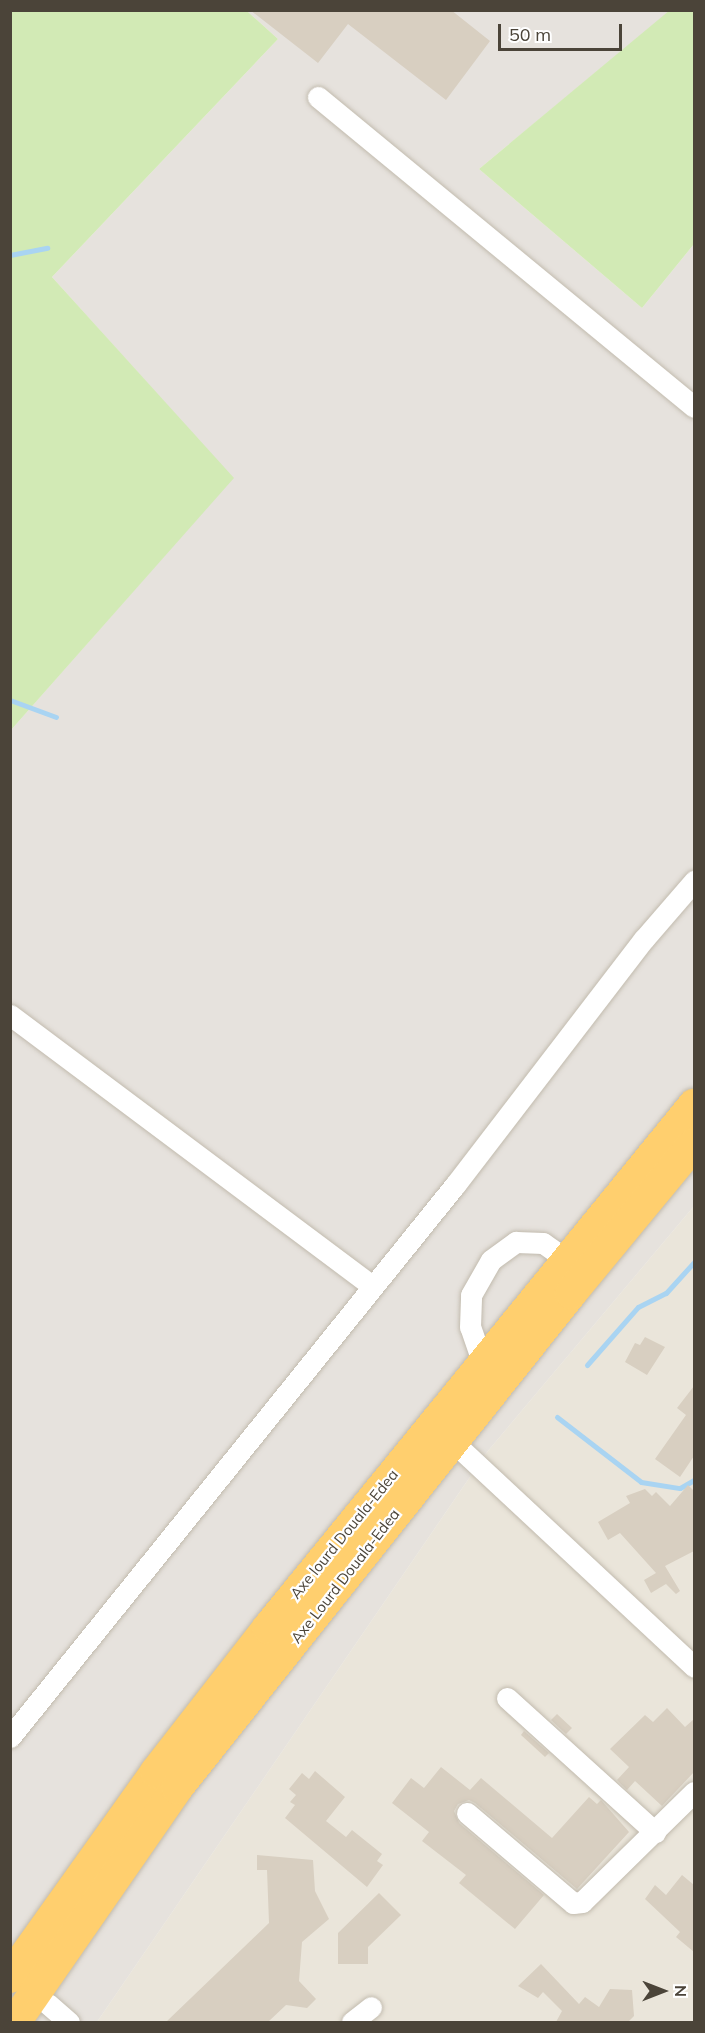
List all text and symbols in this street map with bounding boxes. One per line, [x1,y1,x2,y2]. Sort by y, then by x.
scale bar [501,12,626,50]
text: 50 m [509,23,551,46]
street label: Axe lourd Douala-Edea [286,1466,402,1602]
street label: Axe Lourd Douala-Edea [287,1505,403,1647]
north arrow [633,1961,693,2021]
text: N [671,1985,691,1997]

